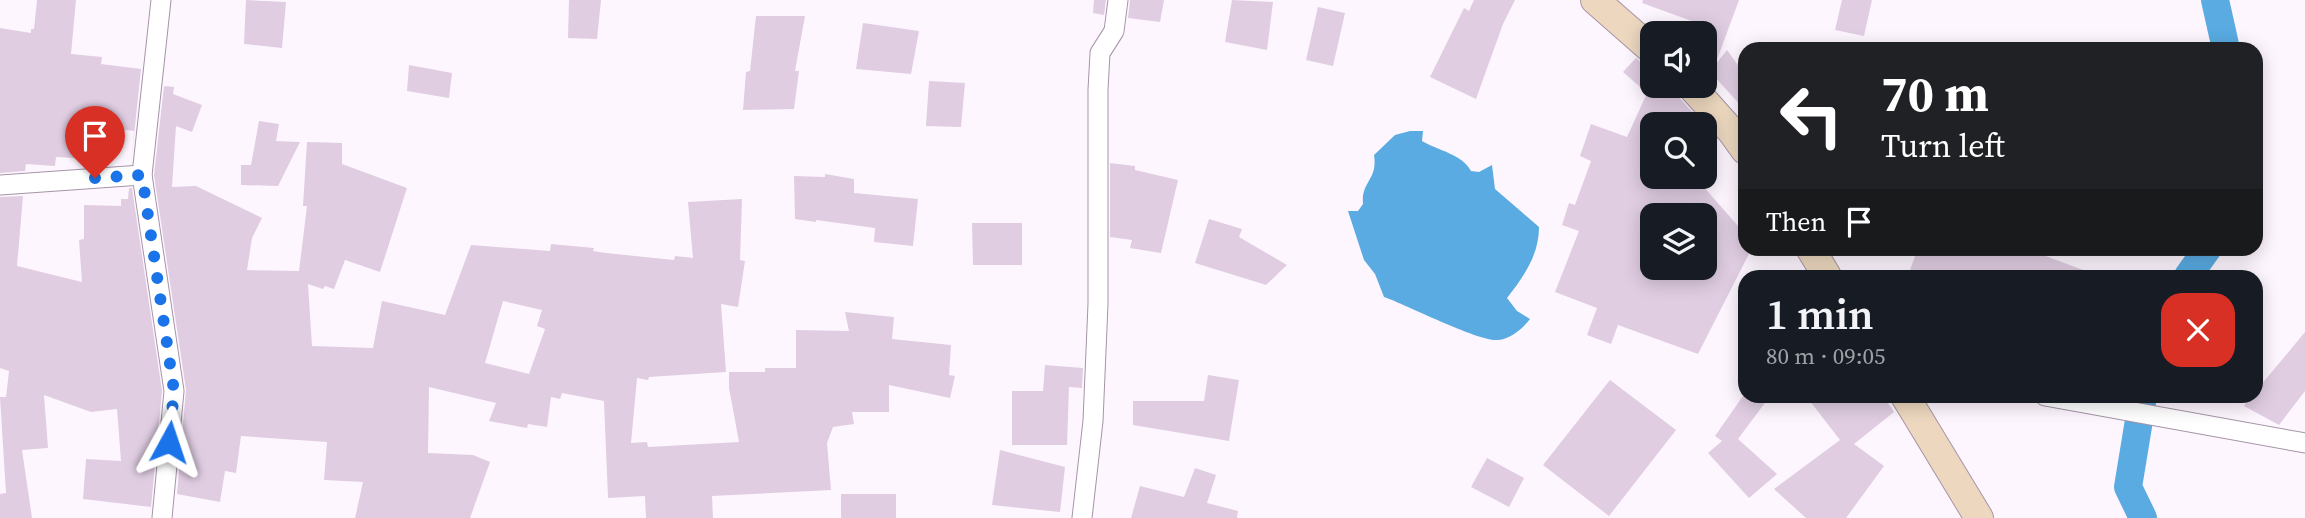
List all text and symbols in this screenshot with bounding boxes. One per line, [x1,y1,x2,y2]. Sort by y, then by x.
map controls [1640,21,1717,280]
button: sound [1640,21,1717,98]
text: 70 m [1881,60,1989,127]
icon: left [1766,70,1857,161]
pin [65,106,125,178]
button: search [1640,112,1717,189]
icon: arrive [76,117,114,155]
text: Turn left [1881,124,2005,168]
button: layers [1640,203,1717,280]
icon: arrive [1840,203,1878,241]
text: Then [1766,204,1826,240]
text: 1 min [1766,285,1874,343]
button: close [2161,293,2235,367]
text: 80 m · 09:05 [1766,340,1886,372]
position arrow [132,405,206,479]

